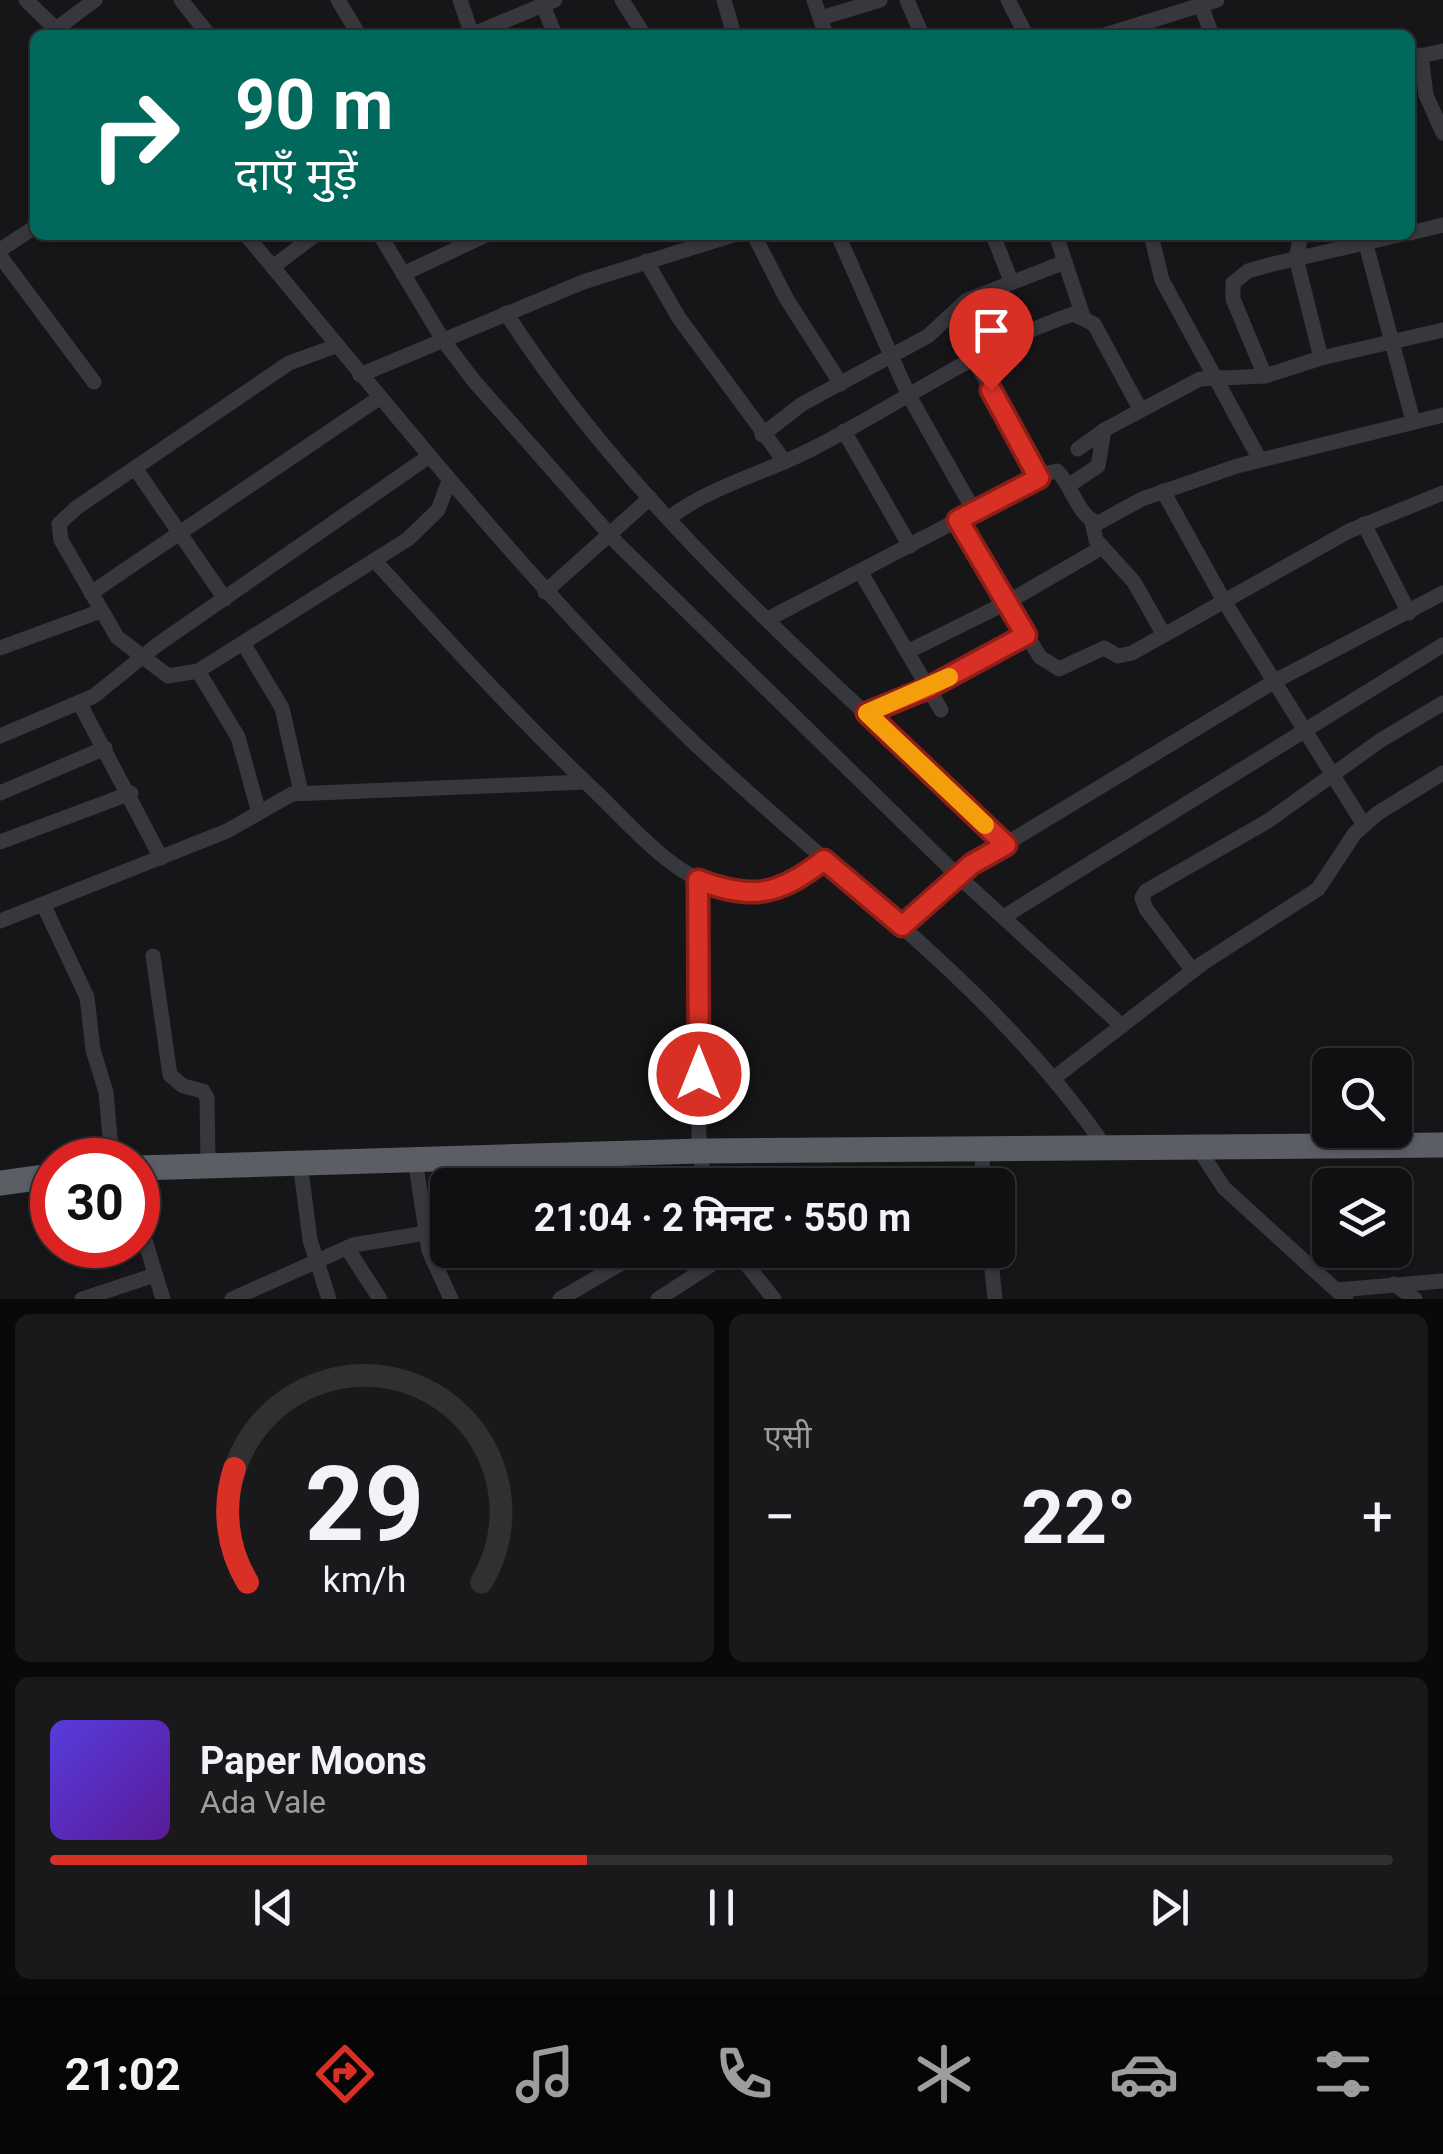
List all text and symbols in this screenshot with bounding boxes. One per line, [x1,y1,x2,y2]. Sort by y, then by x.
text: 90 m [235,64,393,146]
icon: right [70,70,200,200]
text: दाएँ मुड़ें [235,148,358,201]
pin [949,288,1034,391]
icon: arrive [964,303,1019,358]
position arrow [647,1022,751,1126]
map controls [1312,1048,1412,1268]
button: search [1312,1048,1412,1148]
speed limit sign: 30 [30,1138,160,1268]
button: layers [1312,1168,1412,1268]
text: 21:04 · 2 मिनट · 550 m [534,1196,911,1240]
text: एसी [764,1418,812,1456]
text: 29 [305,1444,424,1565]
text: 22° [1021,1473,1136,1561]
text: − [764,1485,795,1549]
text: + [1362,1485,1393,1549]
text: km/h [323,1559,406,1601]
text: Paper Moons [200,1739,427,1783]
text: Ada Vale [200,1783,326,1821]
icon: previous [246,1880,301,1935]
icon: pause [694,1880,749,1935]
icon: next [1142,1880,1197,1935]
icon: directions [310,2039,380,2109]
icon: music [510,2039,580,2109]
icon: phone [709,2039,779,2109]
icon: climate [909,2039,979,2109]
icon: car [1109,2039,1179,2109]
icon: filters [1308,2039,1378,2109]
text: 21:02 [65,2048,181,2101]

